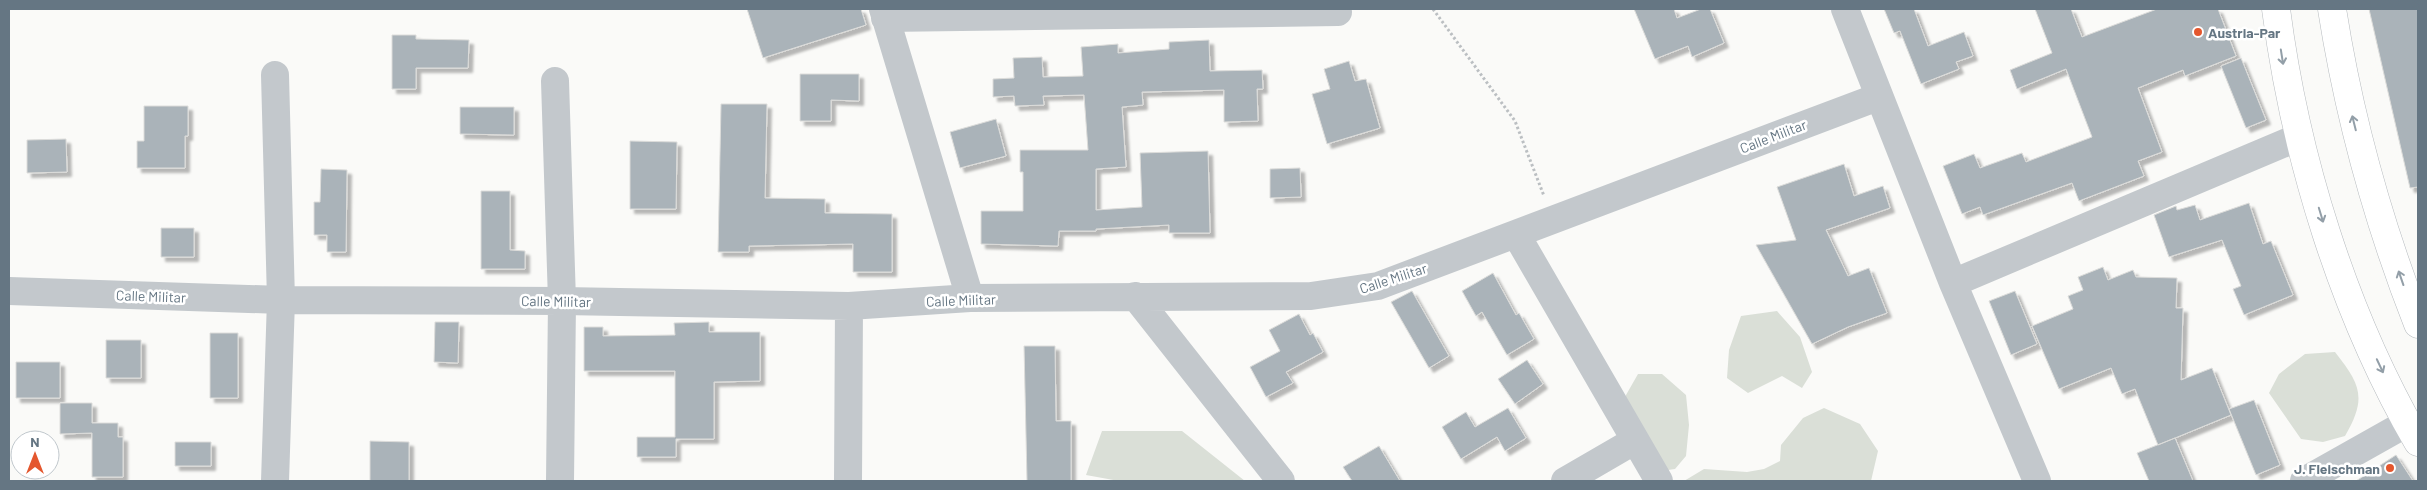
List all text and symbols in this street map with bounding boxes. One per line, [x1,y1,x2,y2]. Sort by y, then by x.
place label: Austria-Par [2208,24,2281,41]
marker: Austria-Par [2192,26,2204,38]
one-way arrow [2278,49,2288,65]
one-way arrow [2349,115,2358,131]
street label: Calle Militar [1737,116,1809,156]
one-way arrow [2317,206,2326,222]
street label: Calle Militar [1357,259,1429,297]
one-way arrow [2395,271,2405,287]
street label: Calle Militar [116,286,186,306]
street label: Calle Militar [926,290,996,310]
street label: Calle Militar [521,292,591,310]
one-way arrow [2376,358,2386,373]
north arrow [10,430,60,480]
text: N [30,433,40,450]
place label: J. Fleischman [2294,460,2380,477]
marker: J. Fleischman [2384,462,2396,474]

